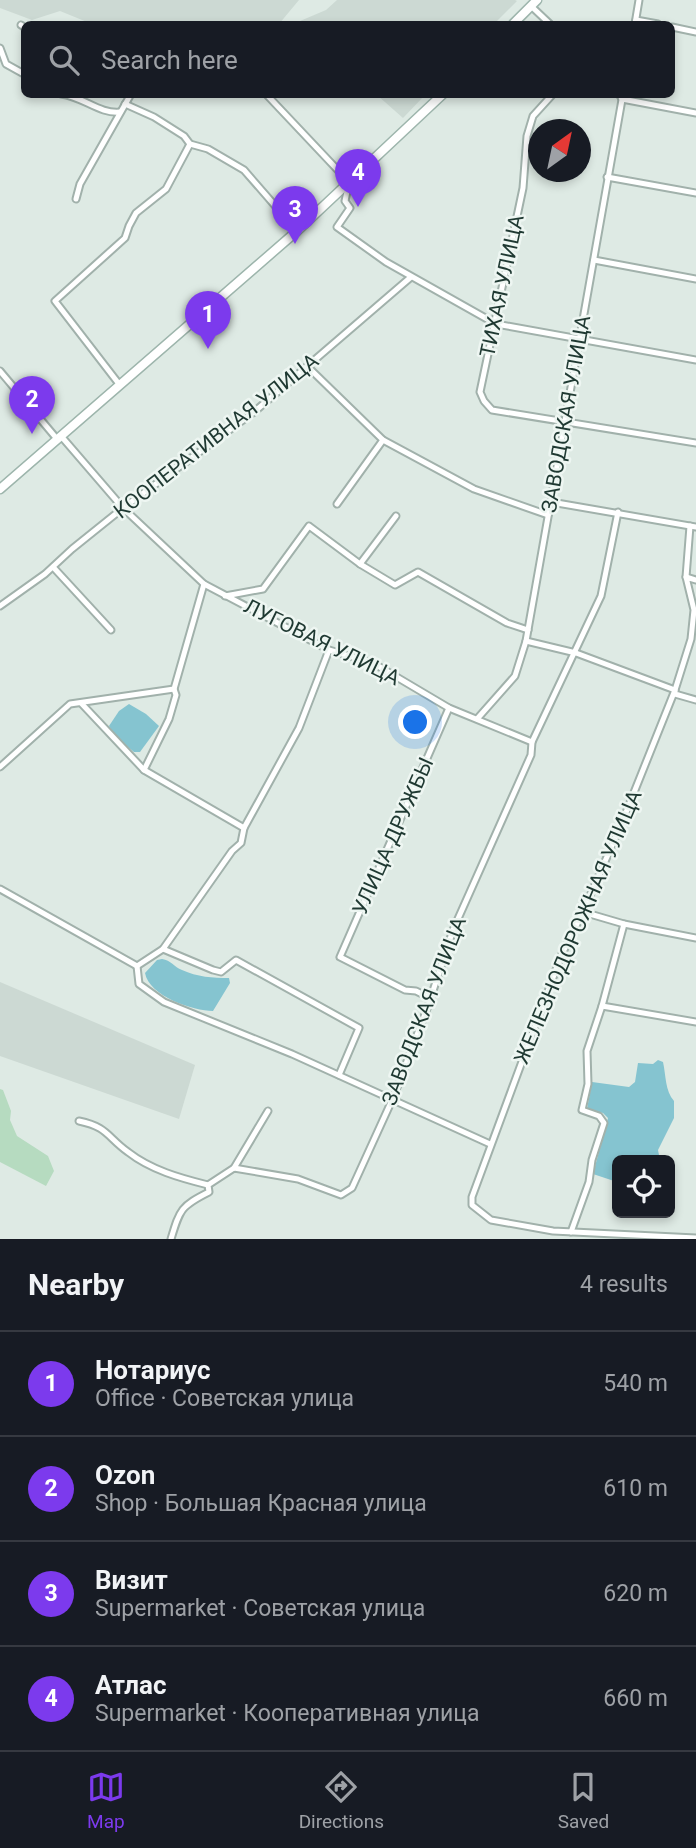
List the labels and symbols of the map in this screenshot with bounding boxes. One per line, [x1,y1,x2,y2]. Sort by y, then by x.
north arrow [528,119,591,182]
pin: 4 [335,149,381,207]
pin: 3 [272,186,318,244]
street label: ТИХАЯ УЛИЦА [475,212,529,359]
pin: 1 [185,291,231,349]
street label: ЗАВОДСКАЯ УЛИЦА [537,313,595,515]
street label: КООПЕРАТИВНАЯ УЛИЦА [109,348,323,523]
pin: 2 [9,376,55,434]
street label: ЛУГОВАЯ УЛИЦА [240,594,404,690]
your location [398,705,432,739]
street label: УЛИЦА ДРУЖБЫ [348,754,438,918]
street label: ЖЕЛЕЗНОДОРОЖНАЯ УЛИЦА [509,786,647,1067]
street label: ЗАВОДСКАЯ УЛИЦА [377,913,471,1109]

